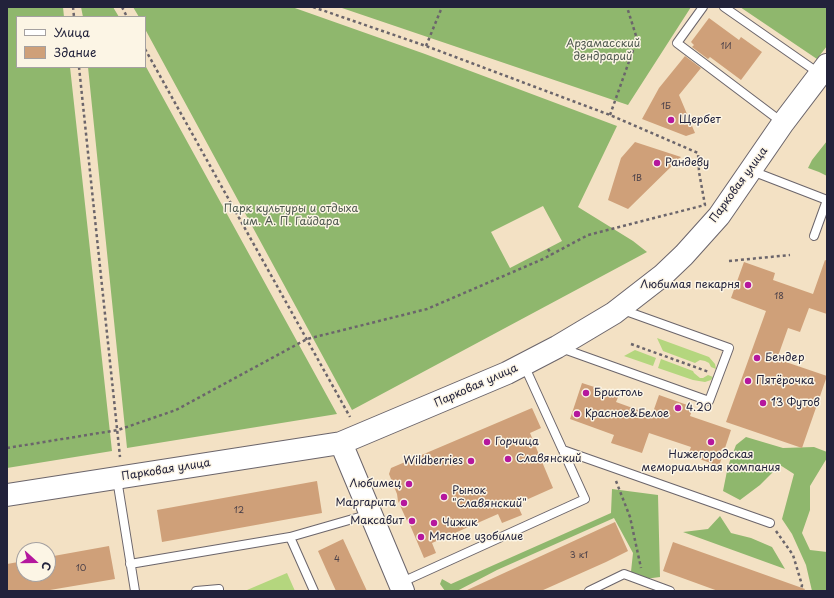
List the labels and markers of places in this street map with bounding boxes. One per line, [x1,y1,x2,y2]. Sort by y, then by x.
place label: Щербет [679,113,721,127]
marker: Щербет [666,115,676,125]
place label: Рандеву [665,156,709,170]
marker: Рандеву [652,158,662,168]
place label: Любимая пекарня [640,278,740,292]
marker: Любимая пекарня [743,280,753,290]
place label: Бендер [765,351,805,365]
marker: Бендер [752,353,762,363]
place label: Пятёрочка [756,374,814,388]
marker: Пятёрочка [743,376,753,386]
place label: Бристоль [594,386,643,400]
marker: Бристоль [581,388,591,398]
place label: 13 Футов [771,396,820,410]
marker: 13 Футов [758,398,768,408]
place label: 4.20 [686,401,712,415]
marker: 4.20 [673,403,683,413]
place label: Красное&Белое [585,407,669,421]
marker: Красное&Белое [572,409,582,419]
place label: Горчица [495,435,539,449]
marker: Горчица [482,437,492,447]
marker: Нижегородская мемориальная компания [706,437,716,447]
place label: Нижегородская мемориальная компания [642,448,780,474]
place label: Славянский [516,452,582,466]
place label: Wildberries [403,454,463,468]
marker: Славянский [503,454,513,464]
marker: Wildberries [466,456,476,466]
place label: Любимец [350,477,401,491]
marker: Любимец [404,479,414,489]
place label: Рынок "Славянский" [452,484,527,510]
marker: Рынок "Славянский" [439,492,449,502]
place label: Маргарита [336,496,396,510]
marker: Маргарита [399,498,409,508]
place label: Максавит [350,514,404,528]
marker: Максавит [407,516,417,526]
place label: Чижик [442,516,478,530]
marker: Чижик [429,518,439,528]
place label: Мясное изобилие [429,530,523,544]
marker: Мясное изобилие [416,532,426,542]

